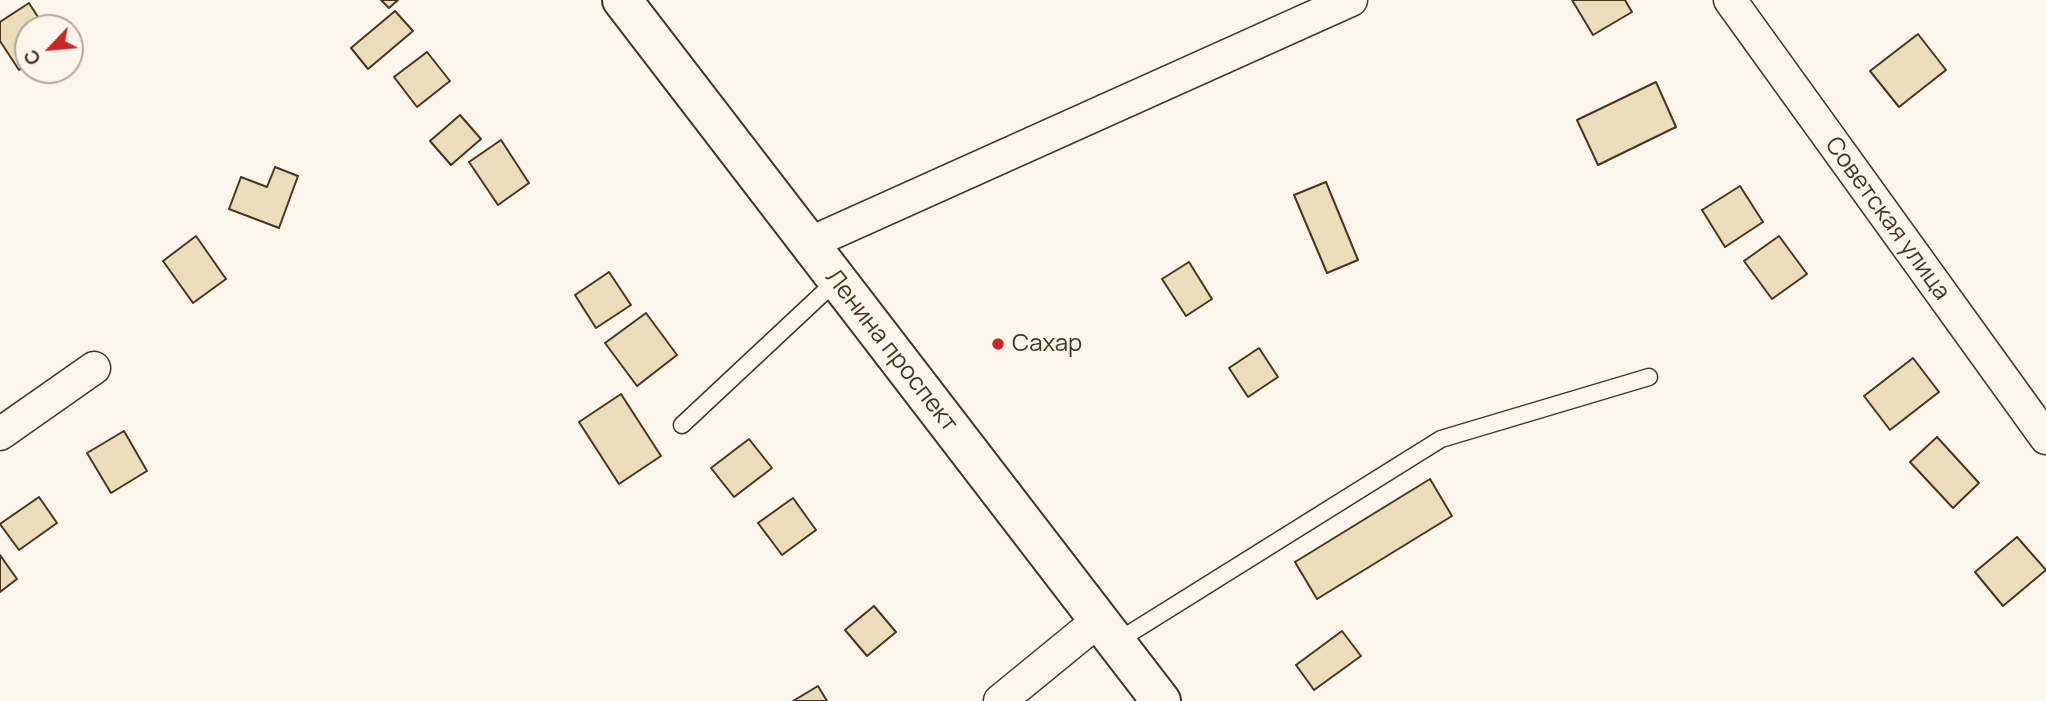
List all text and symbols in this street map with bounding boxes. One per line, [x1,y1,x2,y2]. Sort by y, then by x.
north arrow [14,14,84,84]
text: С [17,45,47,69]
street label: Советская улица [1818,132,1956,306]
street label: Ленина проспект [819,264,963,438]
place label: Сахар [1012,330,1082,358]
marker: Сахар [990,336,1006,352]

